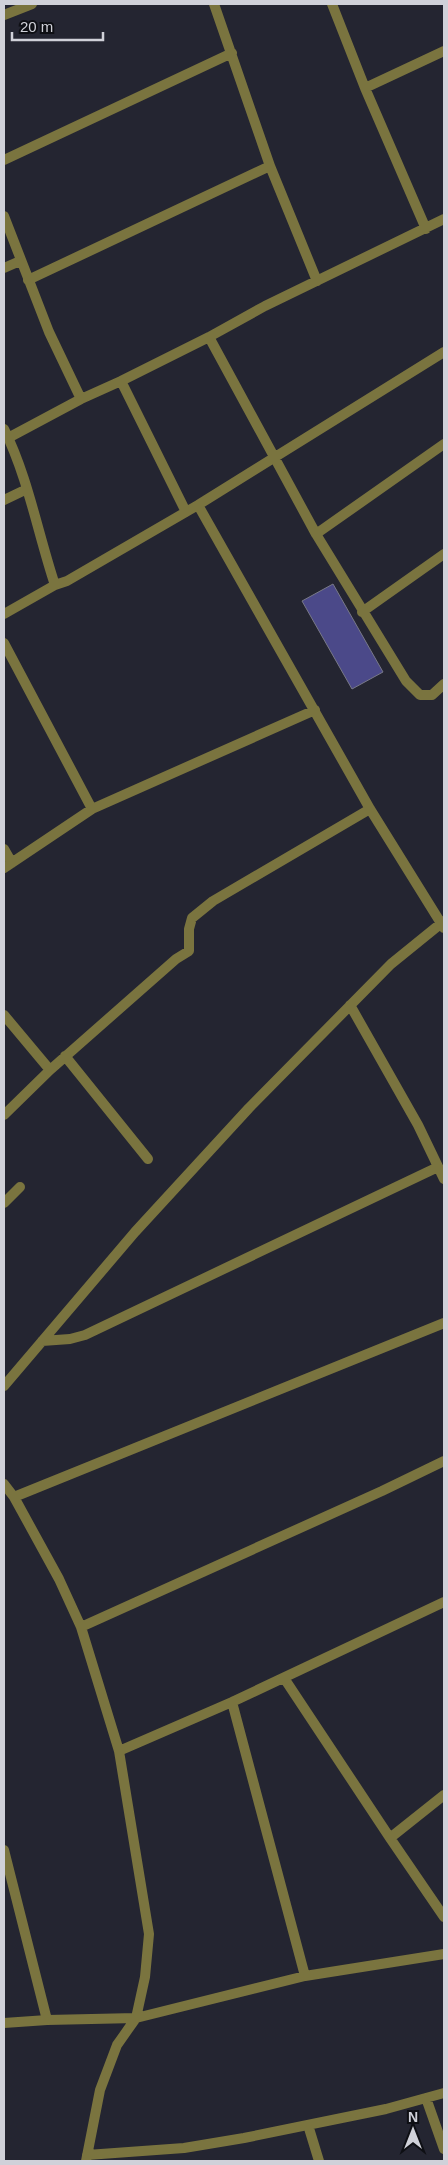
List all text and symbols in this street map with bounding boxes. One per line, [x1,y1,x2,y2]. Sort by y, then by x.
scale bar [12,10,104,42]
text: 20 m [20,18,53,35]
north arrow [388,2105,438,2155]
text: N [408,2109,418,2125]

